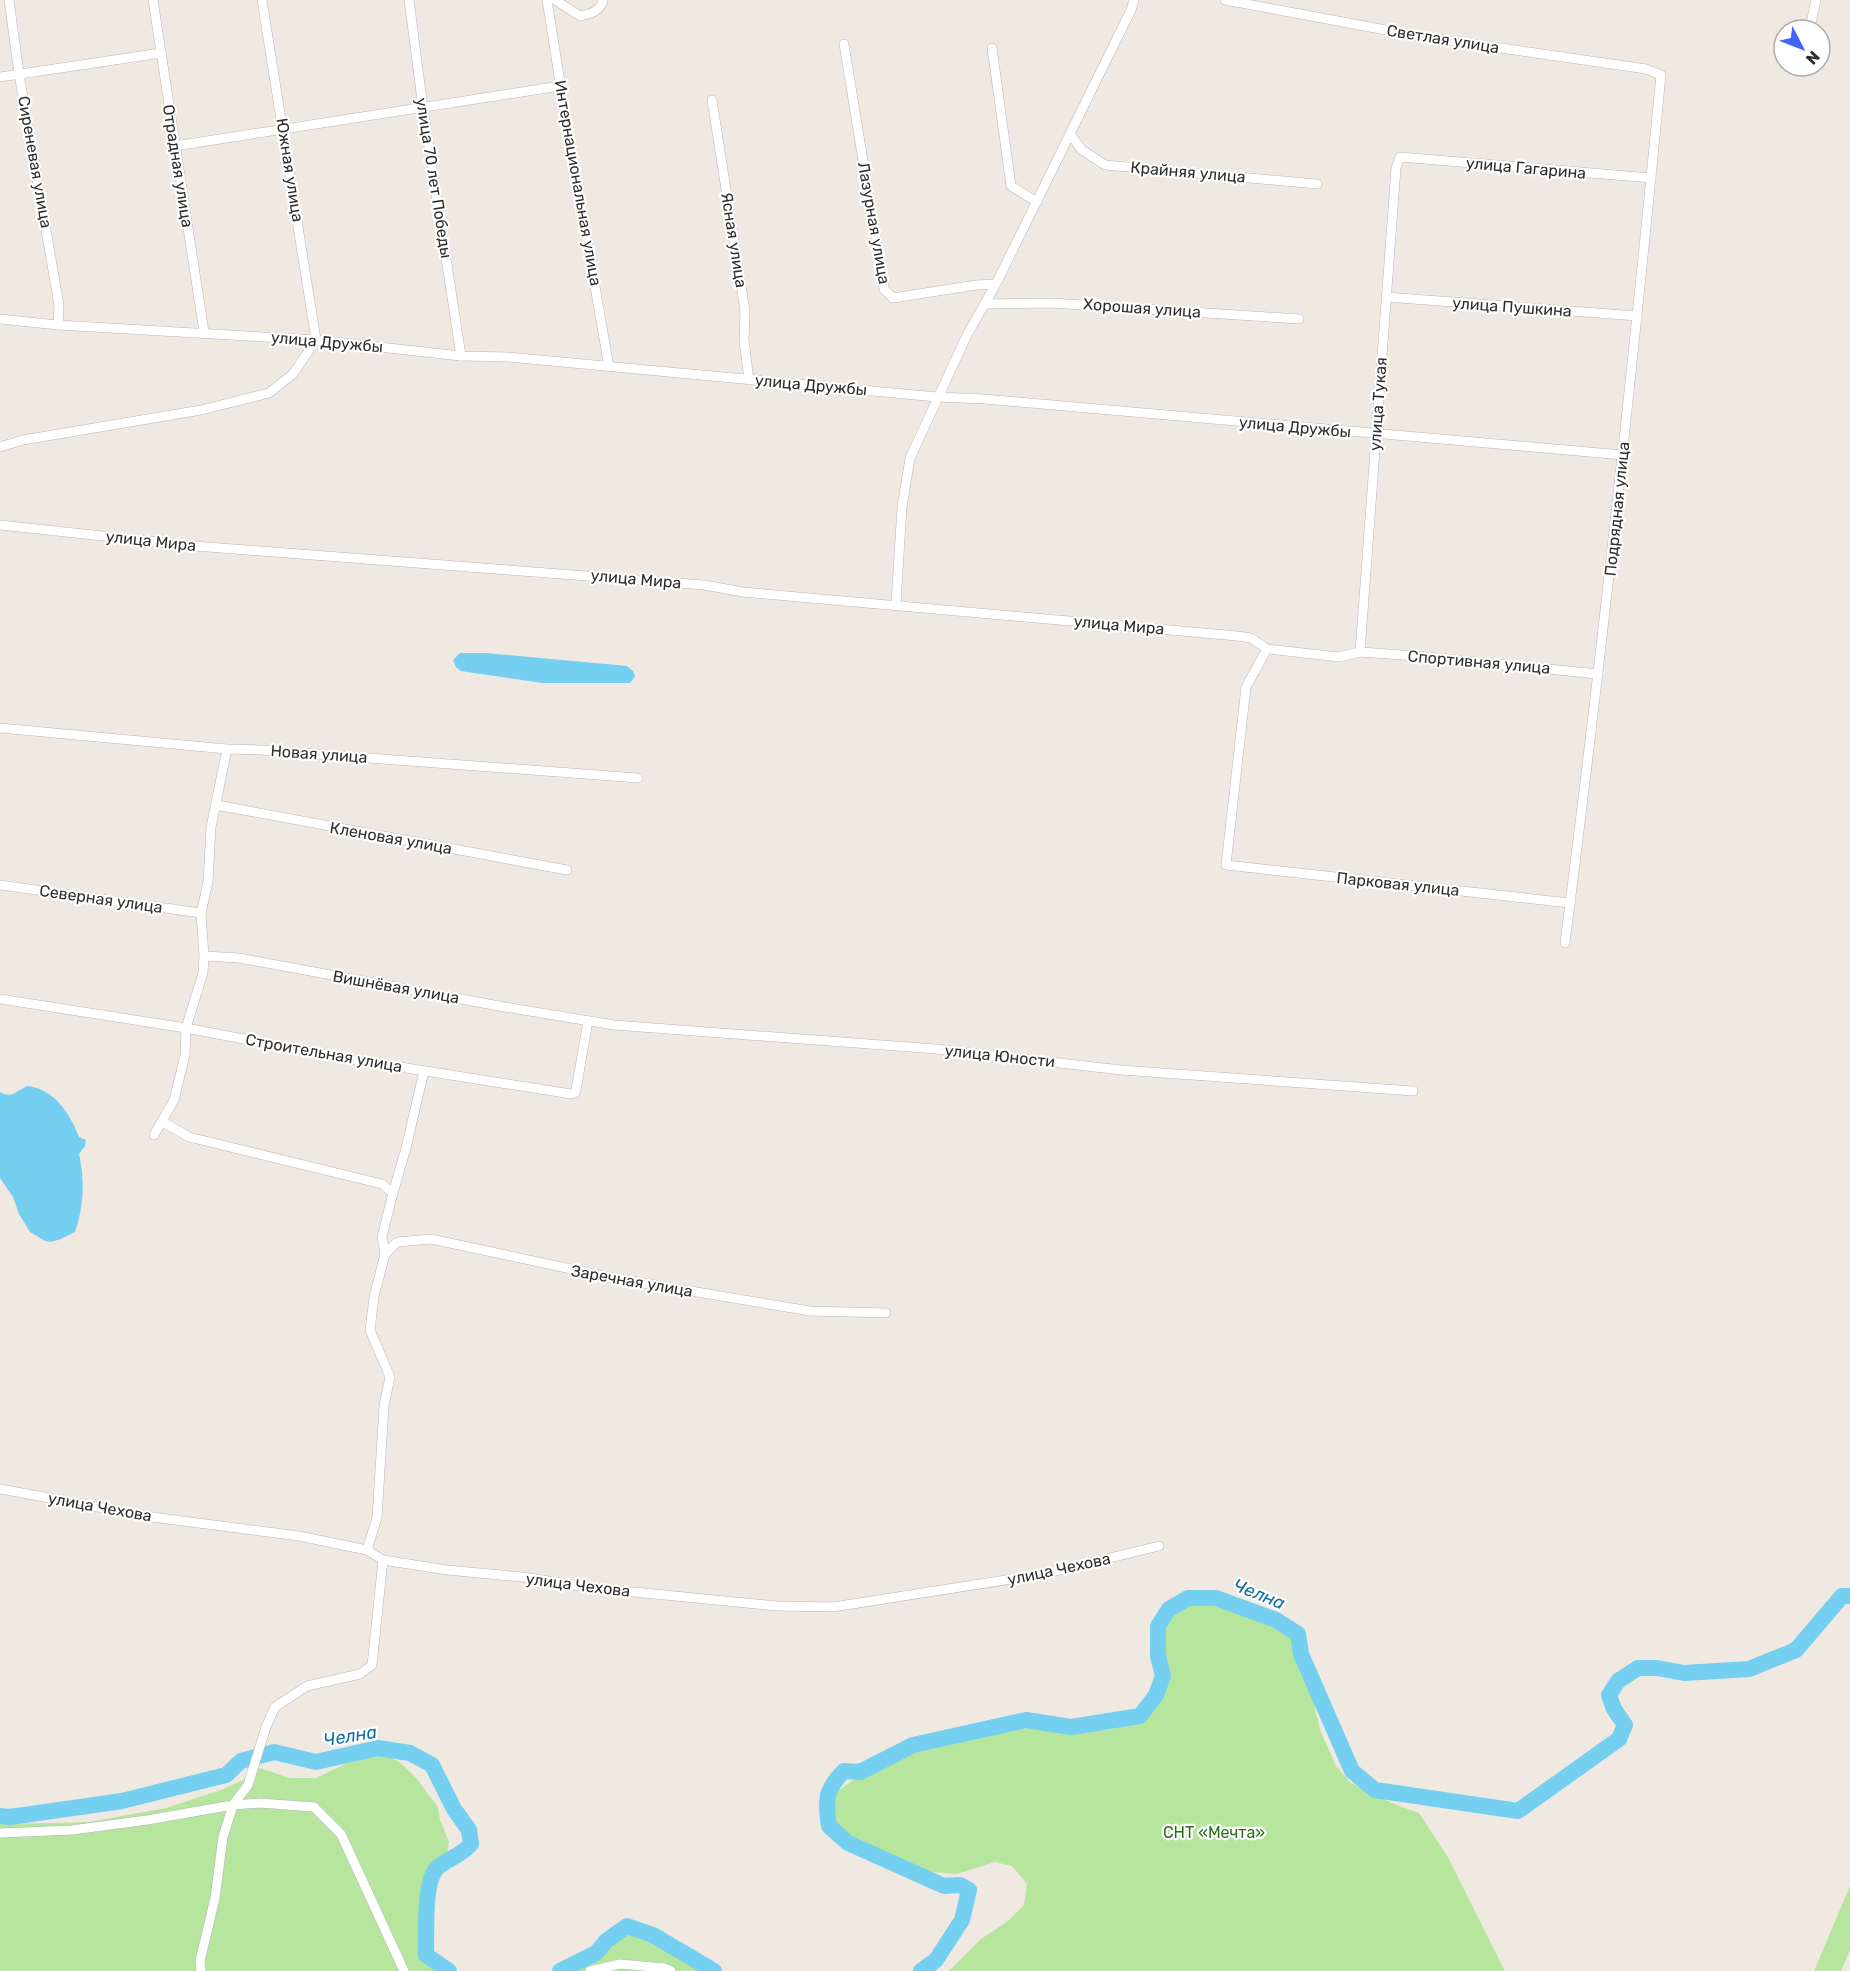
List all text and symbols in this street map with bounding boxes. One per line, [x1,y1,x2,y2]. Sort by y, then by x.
north arrow [1772,18,1832,78]
street label: Светлая улица [1385,21,1501,57]
text: N [1802,47,1824,68]
street label: Интернациональная улица [551,79,605,287]
street label: Сиреневая улица [14,94,56,230]
street label: улица 70 лет Победы [412,96,456,260]
street label: Отрадная улица [159,103,197,229]
street label: Южная улица [272,117,308,223]
street label: улица Гагарина [1465,153,1587,183]
street label: Крайняя улица [1130,158,1246,186]
street label: Лазурная улица [854,160,894,286]
street label: Ясная улица [717,191,751,289]
street label: улица Пушкина [1452,293,1572,321]
street label: Хорошая улица [1082,294,1202,322]
street label: улица Дружбы [270,328,384,356]
street label: улица Тукая [1365,356,1391,452]
street label: улица Дружбы [754,371,868,399]
street label: улица Дружбы [1238,413,1352,441]
street label: Подрядная улица [1600,441,1634,577]
street label: улица Мира [105,527,197,555]
street label: улица Мира [590,566,682,592]
street label: улица Мира [1073,612,1165,638]
street label: Спортивная улица [1407,646,1551,678]
street label: Новая улица [270,741,368,767]
street label: Кленовая улица [328,818,454,858]
street label: Парковая улица [1336,868,1460,900]
street label: Северная улица [38,881,164,917]
street label: Вишнёвая улица [331,967,461,1007]
street label: Строительная улица [244,1030,404,1076]
street label: улица Юности [944,1041,1056,1071]
street label: Заречная улица [570,1261,694,1301]
street label: улица Чехова [47,1489,153,1525]
street label: улица Чехова [1006,1549,1112,1589]
street label: улица Чехова [525,1569,631,1601]
water label: Челна [1230,1574,1289,1614]
water label: Челна [322,1721,379,1751]
park label: СНТ «Мечта» [1163,1823,1265,1842]

